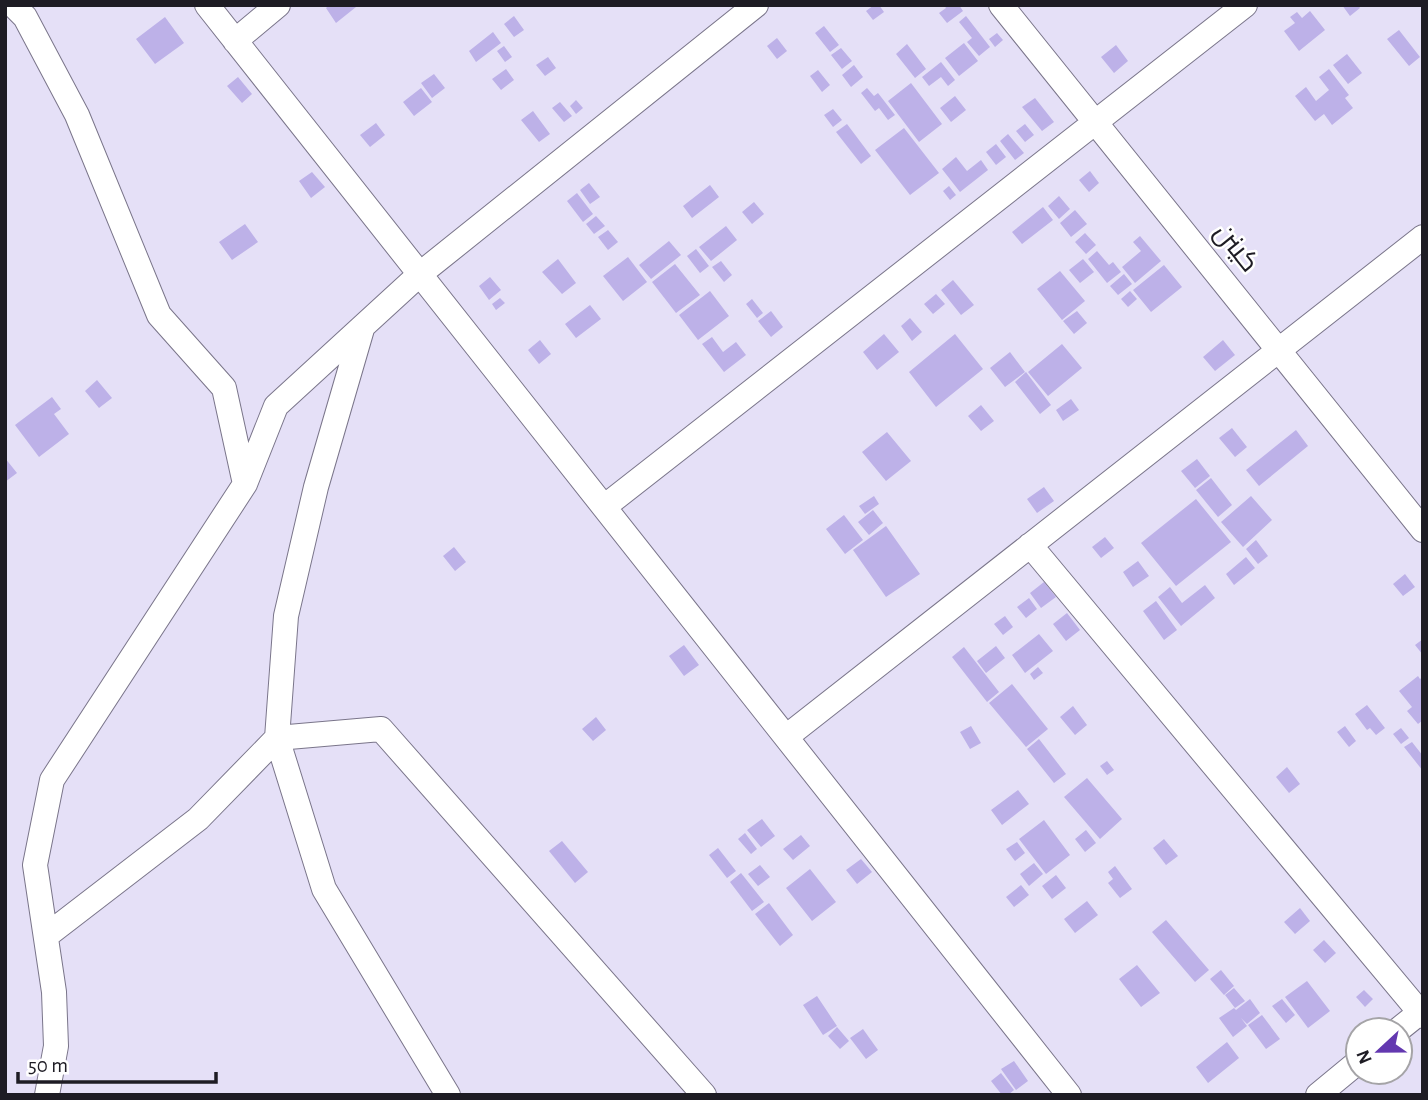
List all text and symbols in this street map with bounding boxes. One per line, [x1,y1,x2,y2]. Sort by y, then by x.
street label: كينن [1207,218,1264,278]
north arrow [1344,1016,1414,1086]
scale bar [18,1040,215,1084]
text: N [1353,1047,1376,1066]
text: 50 m [28,1055,68,1076]

